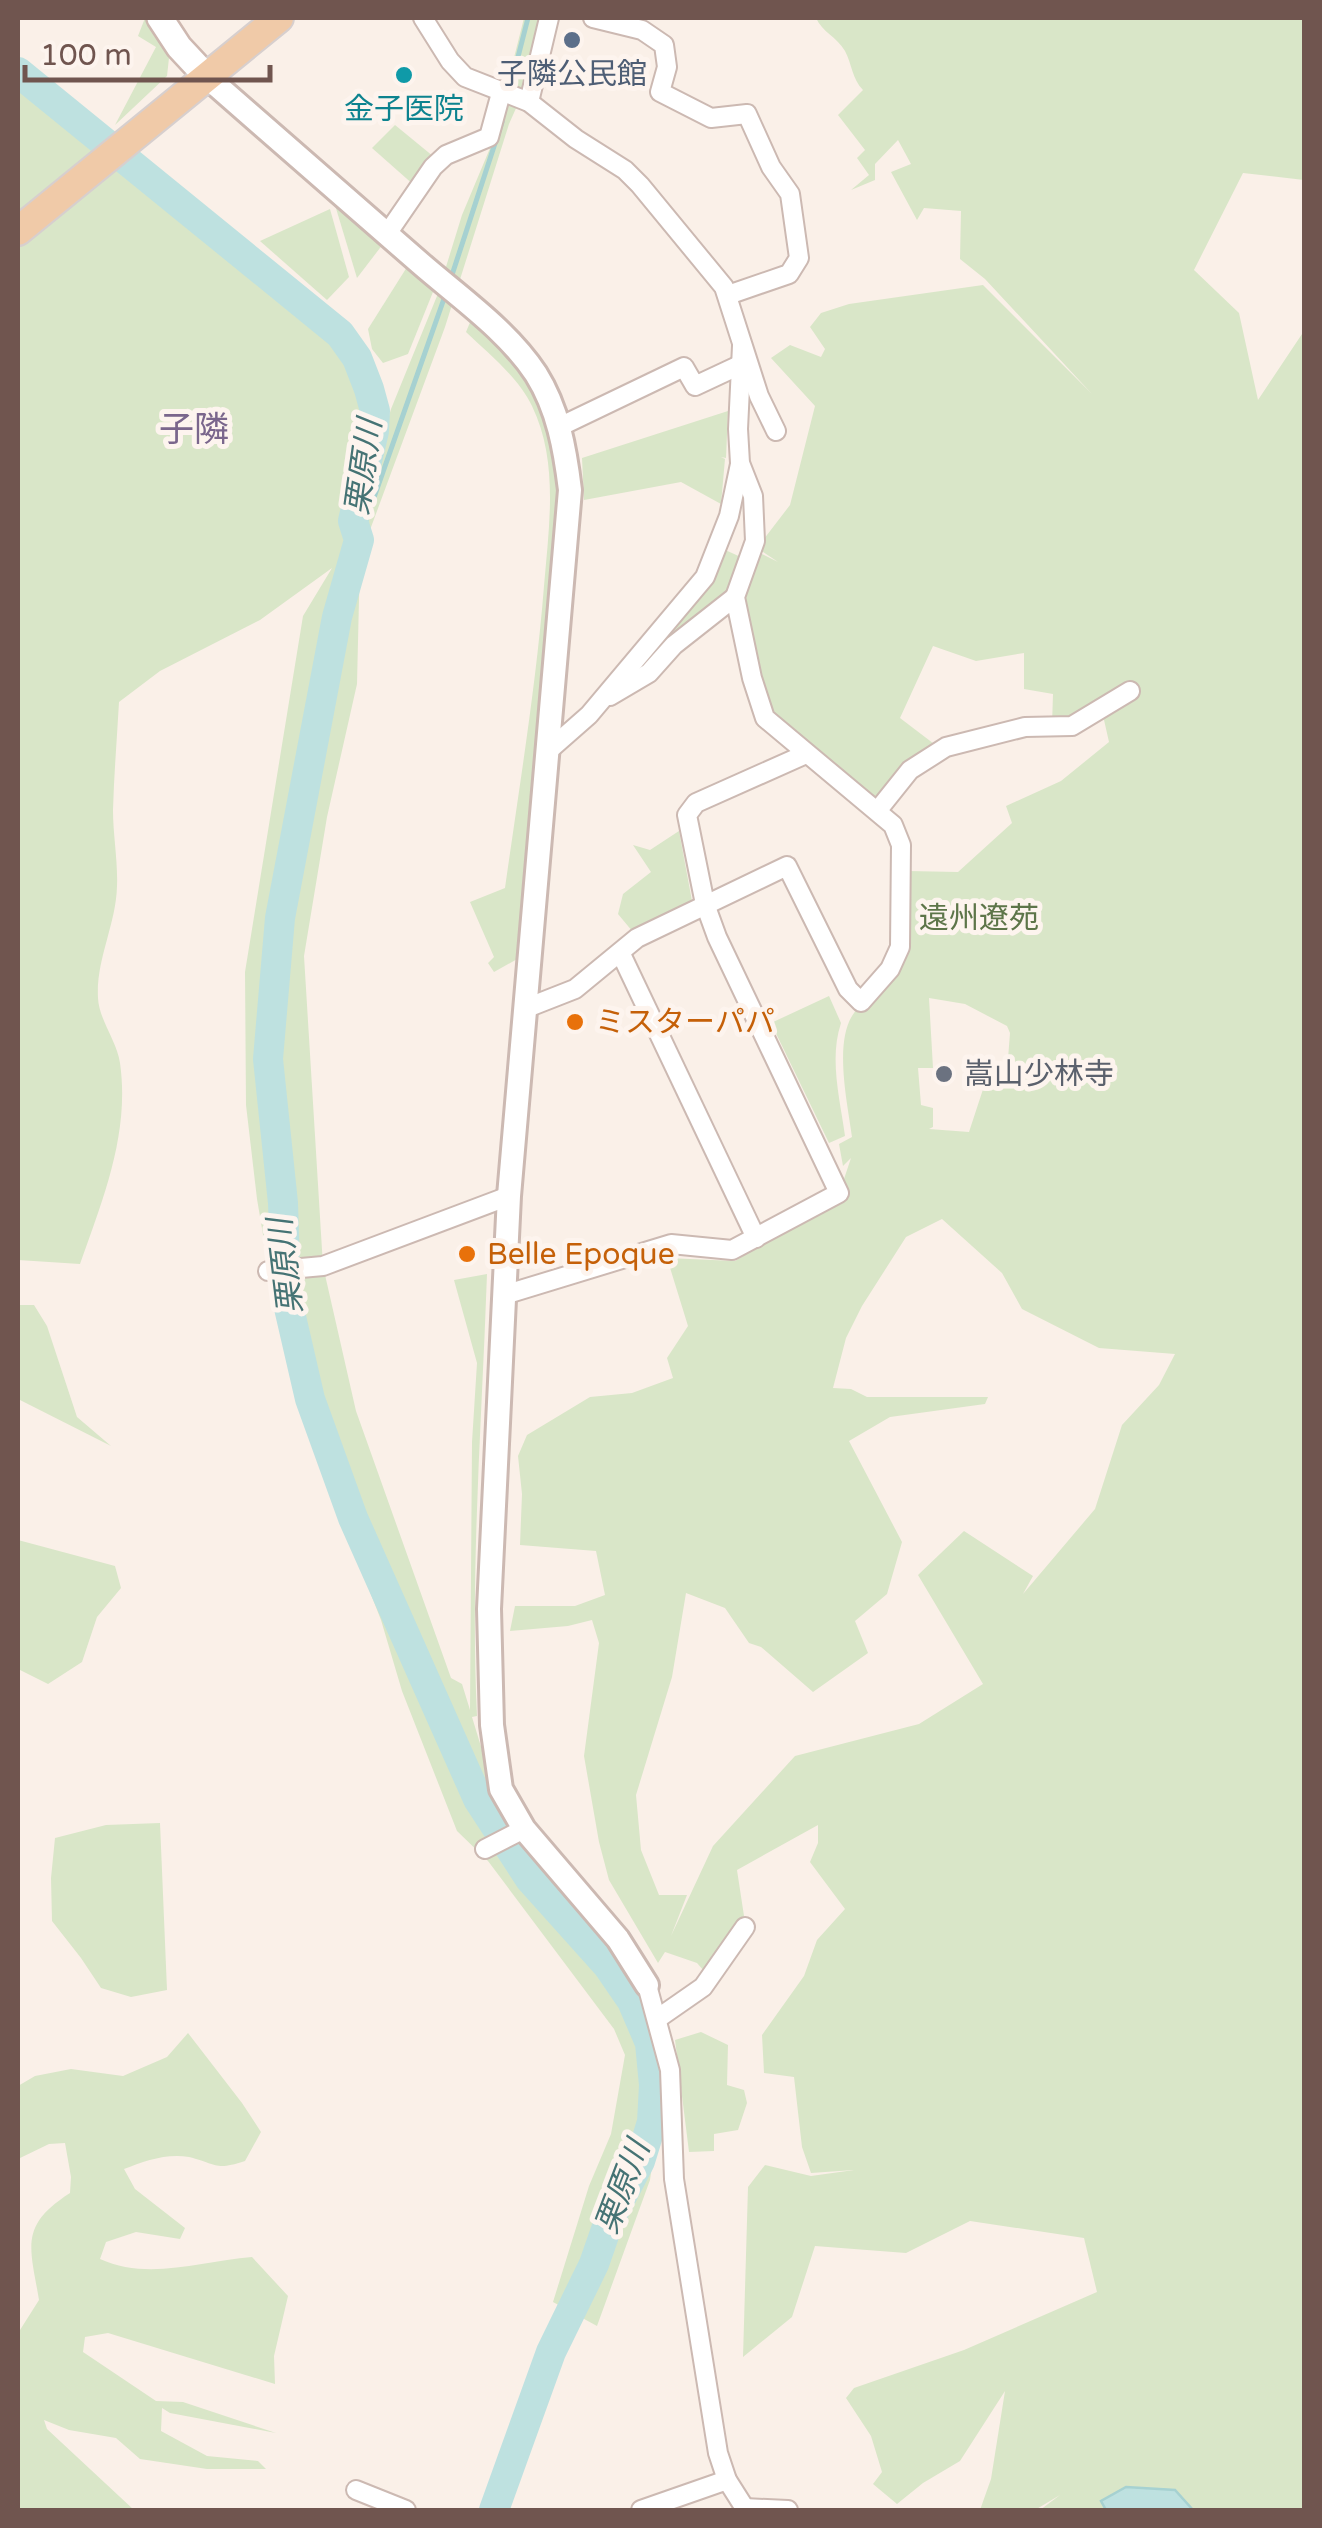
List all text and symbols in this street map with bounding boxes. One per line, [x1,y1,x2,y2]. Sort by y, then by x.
scale bar [25,20,270,82]
marker: 子隣公民館 [561,29,583,51]
text: 100 m [40,37,132,74]
place label: 子隣公民館 [497,56,647,93]
marker: 金子医院 [393,64,415,86]
place label: 金子医院 [344,91,464,128]
district label: 子隣 [159,409,229,451]
water label: 栗原川 [339,414,390,517]
park label: 遠州遼苑 [919,900,1039,937]
place label: ミスターパパ [595,1004,775,1041]
marker: ミスターパパ [564,1011,586,1033]
place label: 嵩山少林寺 [964,1056,1114,1093]
marker: 嵩山少林寺 [933,1063,955,1085]
water label: 栗原川 [261,1213,311,1316]
place label: Belle Epoque [487,1236,675,1273]
marker: Belle Epoque [456,1243,478,1265]
water label: 栗原川 [588,2133,659,2239]

